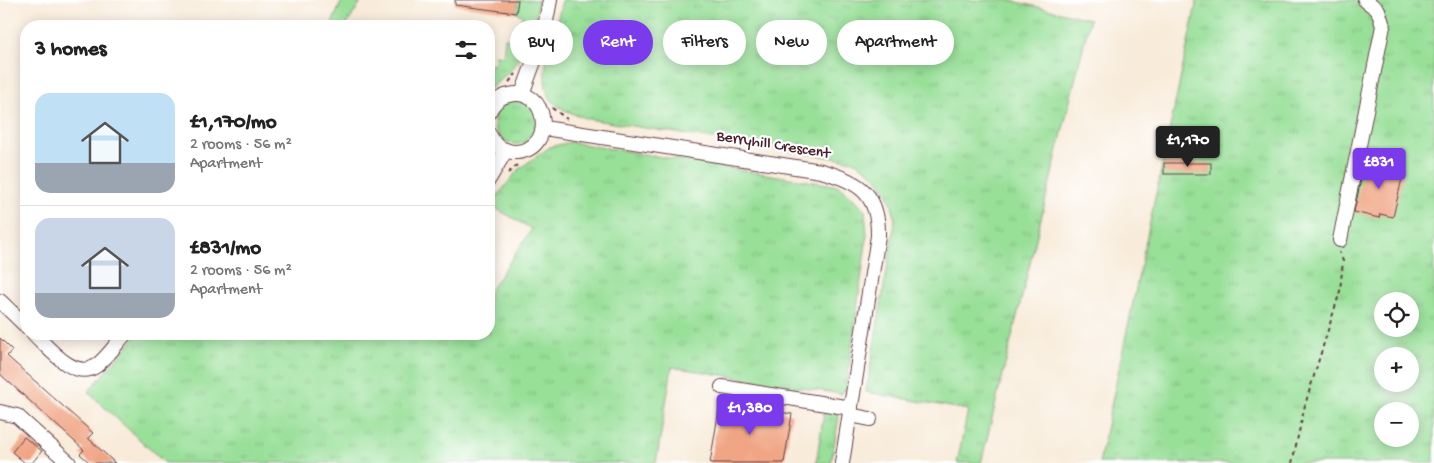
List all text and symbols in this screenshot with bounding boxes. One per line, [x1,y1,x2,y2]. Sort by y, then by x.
chip: Buy [510,20,573,65]
chip: Rent [583,20,653,65]
chip: Filters [663,20,746,65]
chip: New [756,20,827,65]
chip: Apartment [837,20,954,65]
icon: filters [452,36,480,64]
text: 3 homes [35,38,107,63]
text: £1,170/mo [190,111,277,136]
icon: home [75,113,135,173]
pin: £1,170 [1147,126,1229,168]
street label: Berryhill Crescent [714,127,833,165]
text: £1,170 [1167,132,1209,151]
text: 2 rooms · 56 m² [190,136,292,155]
pin: £831 [1349,148,1409,190]
text: £831 [1364,154,1394,173]
text: Apartment [190,155,262,174]
text: £831/mo [190,237,261,262]
icon: home [75,238,135,298]
text: 2 rooms · 56 m² [190,262,292,281]
text: Apartment [190,281,262,300]
map controls [1374,292,1419,447]
button: locate [1374,292,1419,337]
button: + [1374,347,1419,392]
pin: £1,380 [709,394,791,436]
text: £1,380 [728,400,772,419]
button: − [1374,402,1419,447]

